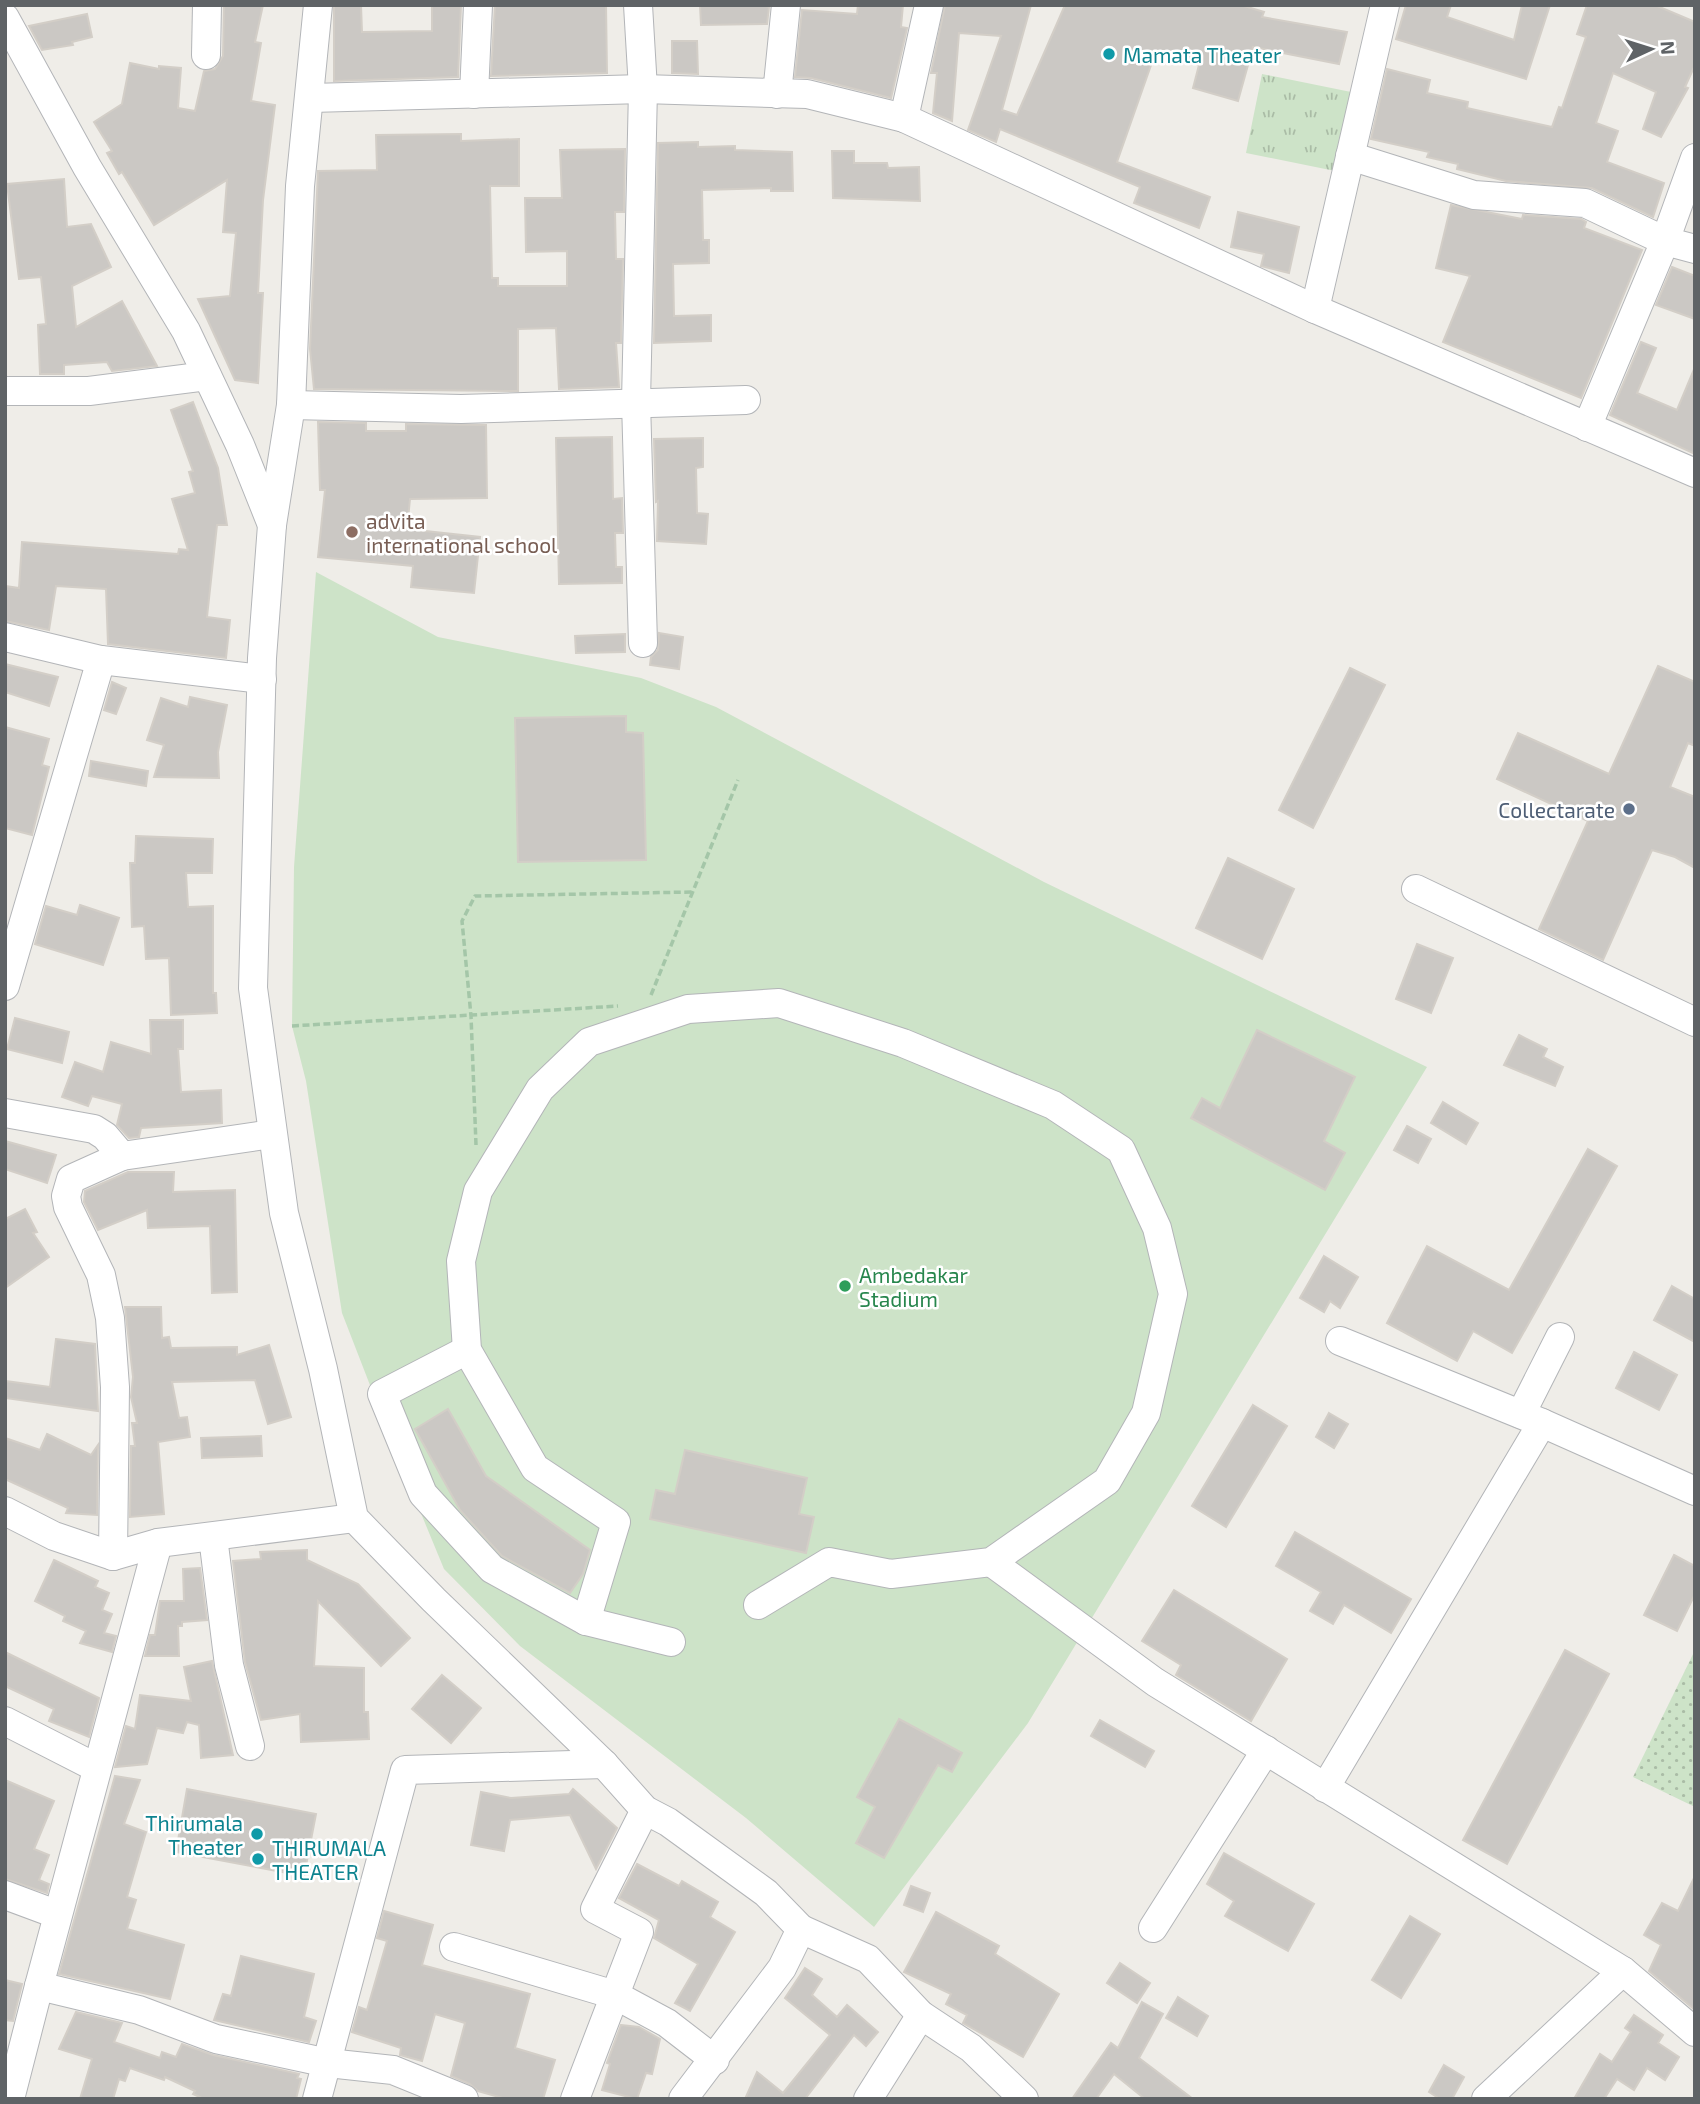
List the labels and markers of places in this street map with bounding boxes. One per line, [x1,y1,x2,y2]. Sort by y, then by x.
place label: Mamata Theater [1123,42,1282,67]
marker: Mamata Theater [1101,46,1117,62]
place label: advita international school [366,508,558,557]
marker: advita international school [344,524,360,540]
place label: Collectarate [1498,797,1615,822]
marker: Collectarate [1621,801,1637,817]
place label: Ambedakar Stadium [859,1262,968,1311]
marker: Ambedakar Stadium [837,1278,853,1294]
place label: Thirumala Theater [145,1810,244,1859]
marker: Thirumala Theater [249,1826,265,1842]
place label: THIRUMALA THEATER [272,1835,386,1884]
marker: THIRUMALA THEATER [250,1851,266,1867]

